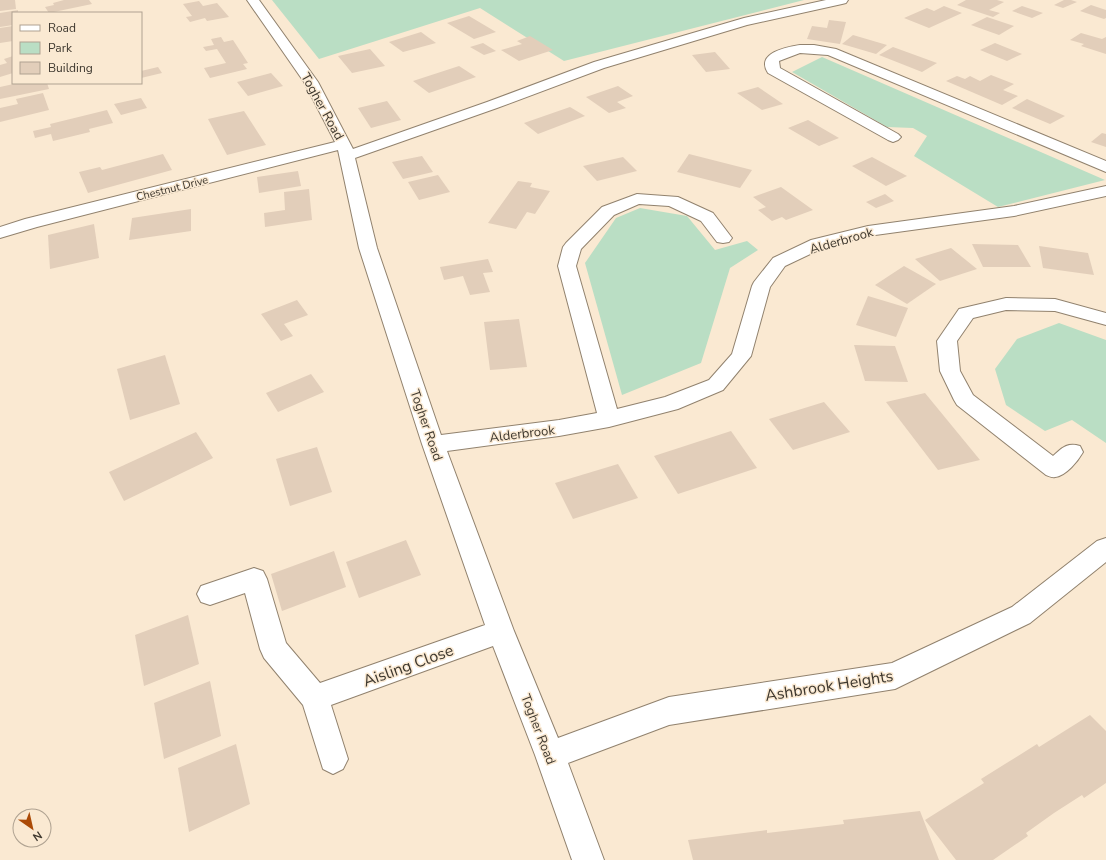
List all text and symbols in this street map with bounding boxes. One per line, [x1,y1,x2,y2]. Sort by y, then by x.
legend [12,12,142,84]
text: Road [48,20,76,36]
text: Park [48,40,73,56]
text: Building [48,60,93,76]
street label: Togher Road [296,70,348,143]
street label: Chestnut Drive [135,172,210,205]
street label: Alderbrook [807,223,876,259]
street label: Togher Road [405,387,447,463]
street label: Alderbrook [489,421,556,447]
street label: Aisling Close [360,639,457,692]
street label: Ashbrook Heights [764,665,895,707]
street label: Togher Road [516,691,560,767]
north arrow [12,808,52,848]
text: N [30,827,45,844]

